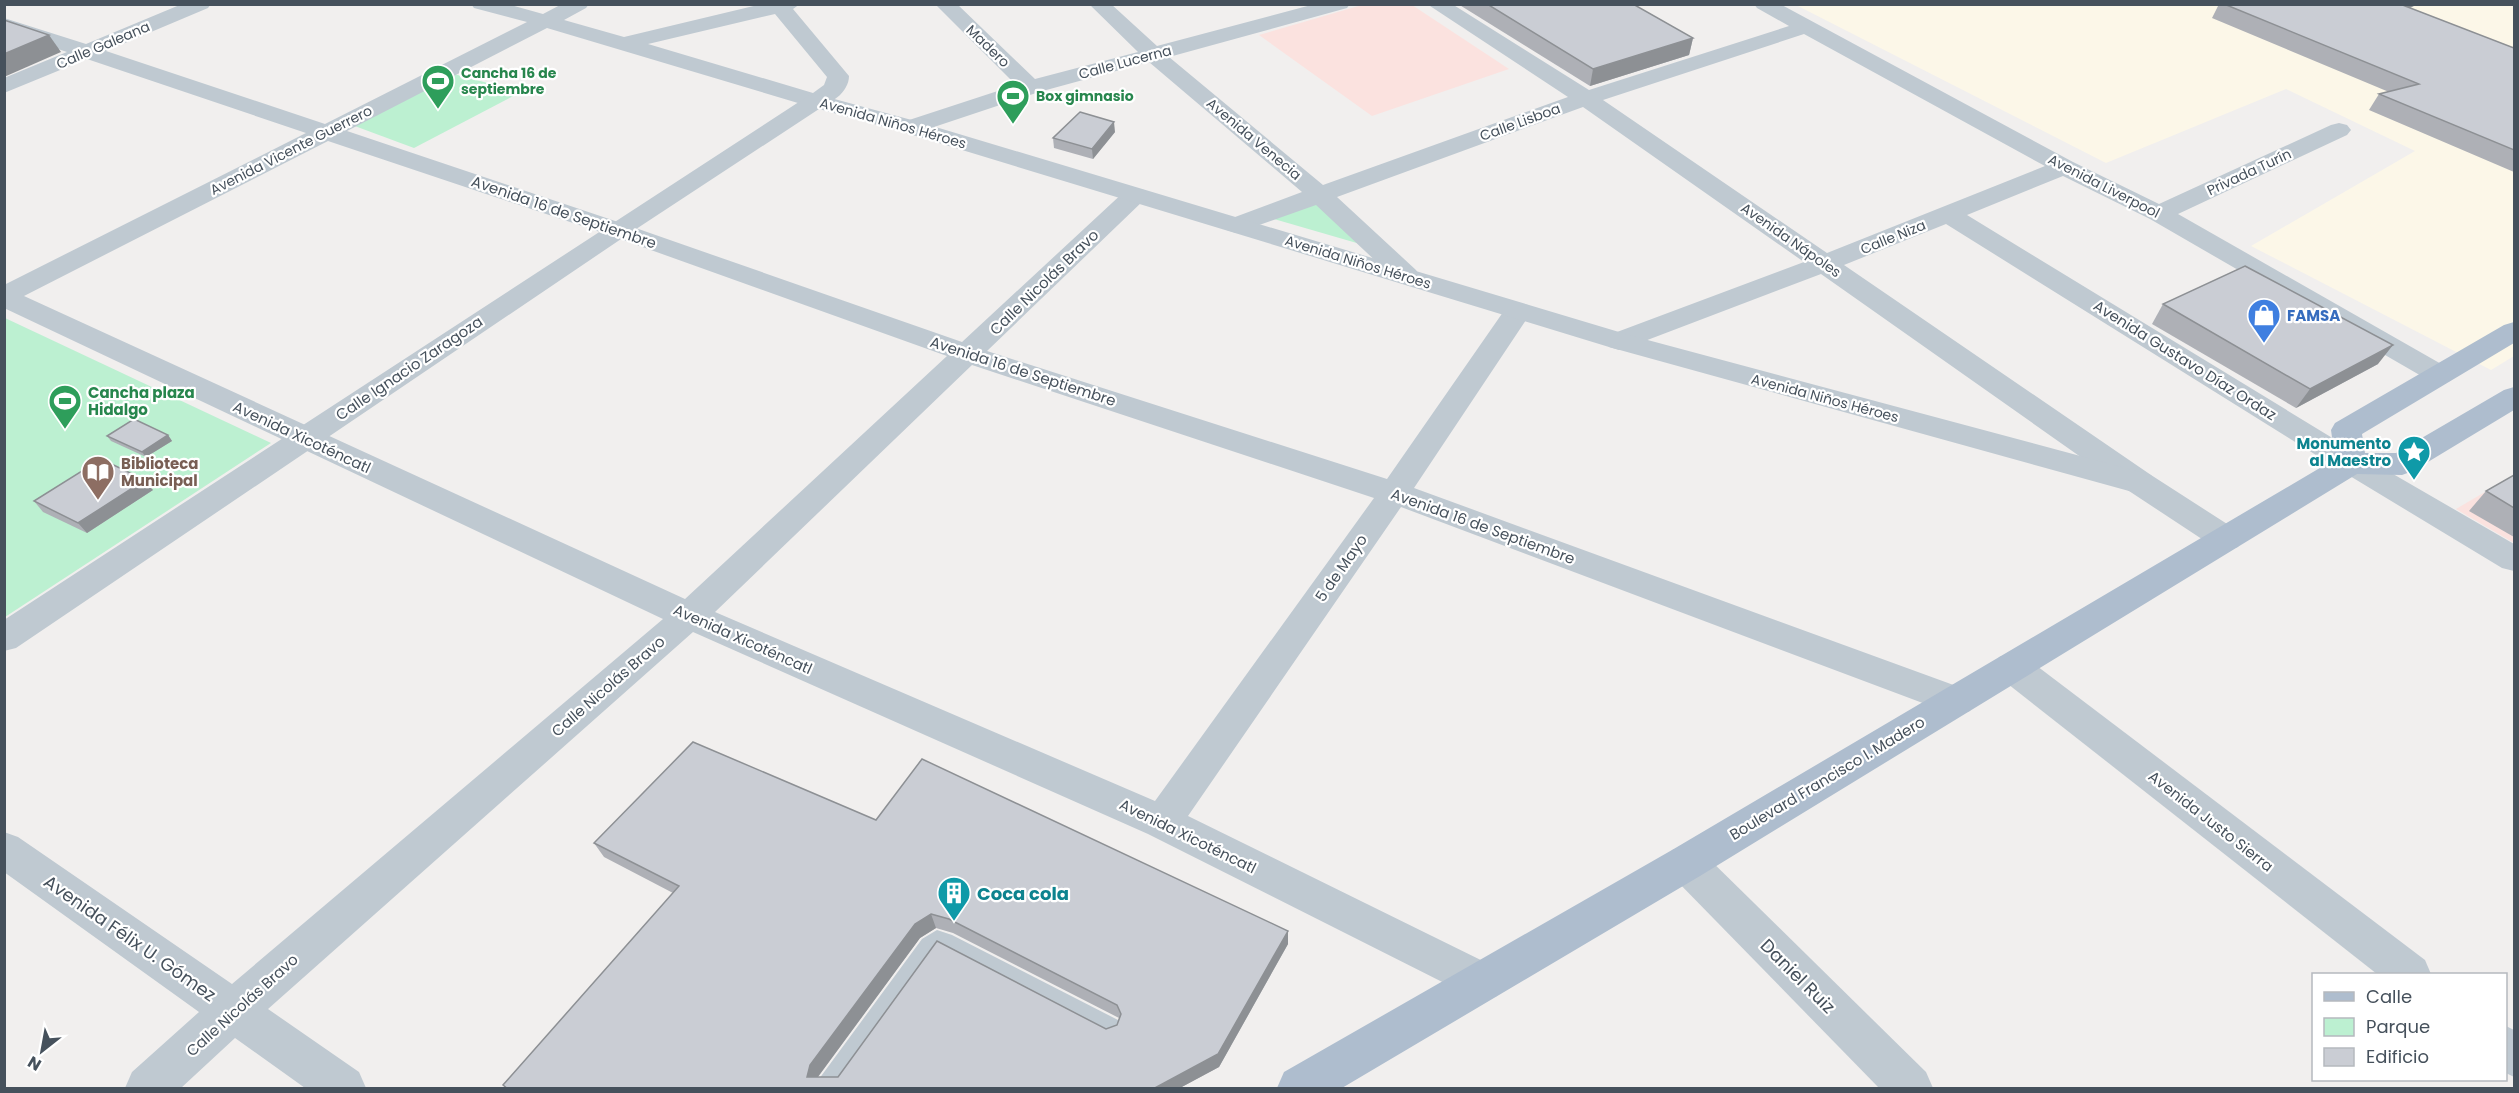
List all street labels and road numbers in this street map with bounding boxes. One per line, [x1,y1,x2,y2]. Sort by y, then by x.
street label: Calle Galeana [53,16,153,74]
street label: Madero [962,20,1014,72]
street label: Calle Lucerna [1076,40,1174,84]
street label: Avenida Niños Héroes [817,92,969,154]
street label: Avenida Venecia [1202,93,1306,185]
street label: Calle Lisboa [1477,98,1563,146]
street label: Avenida Vicente Guerrero [207,100,376,200]
street label: Privada Turín [2204,144,2294,200]
street label: Avenida Liverpool [2045,149,2163,223]
street label: Avenida 16 de Septiembre [469,170,659,254]
street label: Avenida Nápoles [1737,198,1845,282]
street label: Calle Niza [1857,215,1929,259]
street label: Calle Nicolás Bravo [985,224,1103,340]
street label: Avenida Niños Héroes [1282,230,1434,294]
street label: Avenida Gustavo Díaz Ordaz [2090,295,2281,425]
street label: Calle Ignacio Zaragoza [331,311,487,425]
street label: Avenida 16 de Septiembre [927,331,1119,411]
street label: Avenida Niños Héroes [1749,369,1901,427]
street label: Avenida Xicoténcatl [230,396,374,478]
street label: Avenida 16 de Septiembre [1388,483,1578,569]
street label: 5 de Mayo [1310,530,1372,606]
street label: Avenida Xicoténcatl [670,599,816,679]
street label: Calle Nicolás Bravo [547,631,669,741]
street label: Boulevard Francisco I. Madero [1725,711,1929,845]
street label: Avenida Justo Sierra [2144,766,2278,876]
street label: Avenida Xicoténcatl [1116,794,1260,878]
street label: Avenida Félix U. Gómez [39,869,221,1007]
street label: Daniel Ruiz [1755,933,1841,1019]
street label: Calle Nicolás Bravo [181,949,303,1061]

